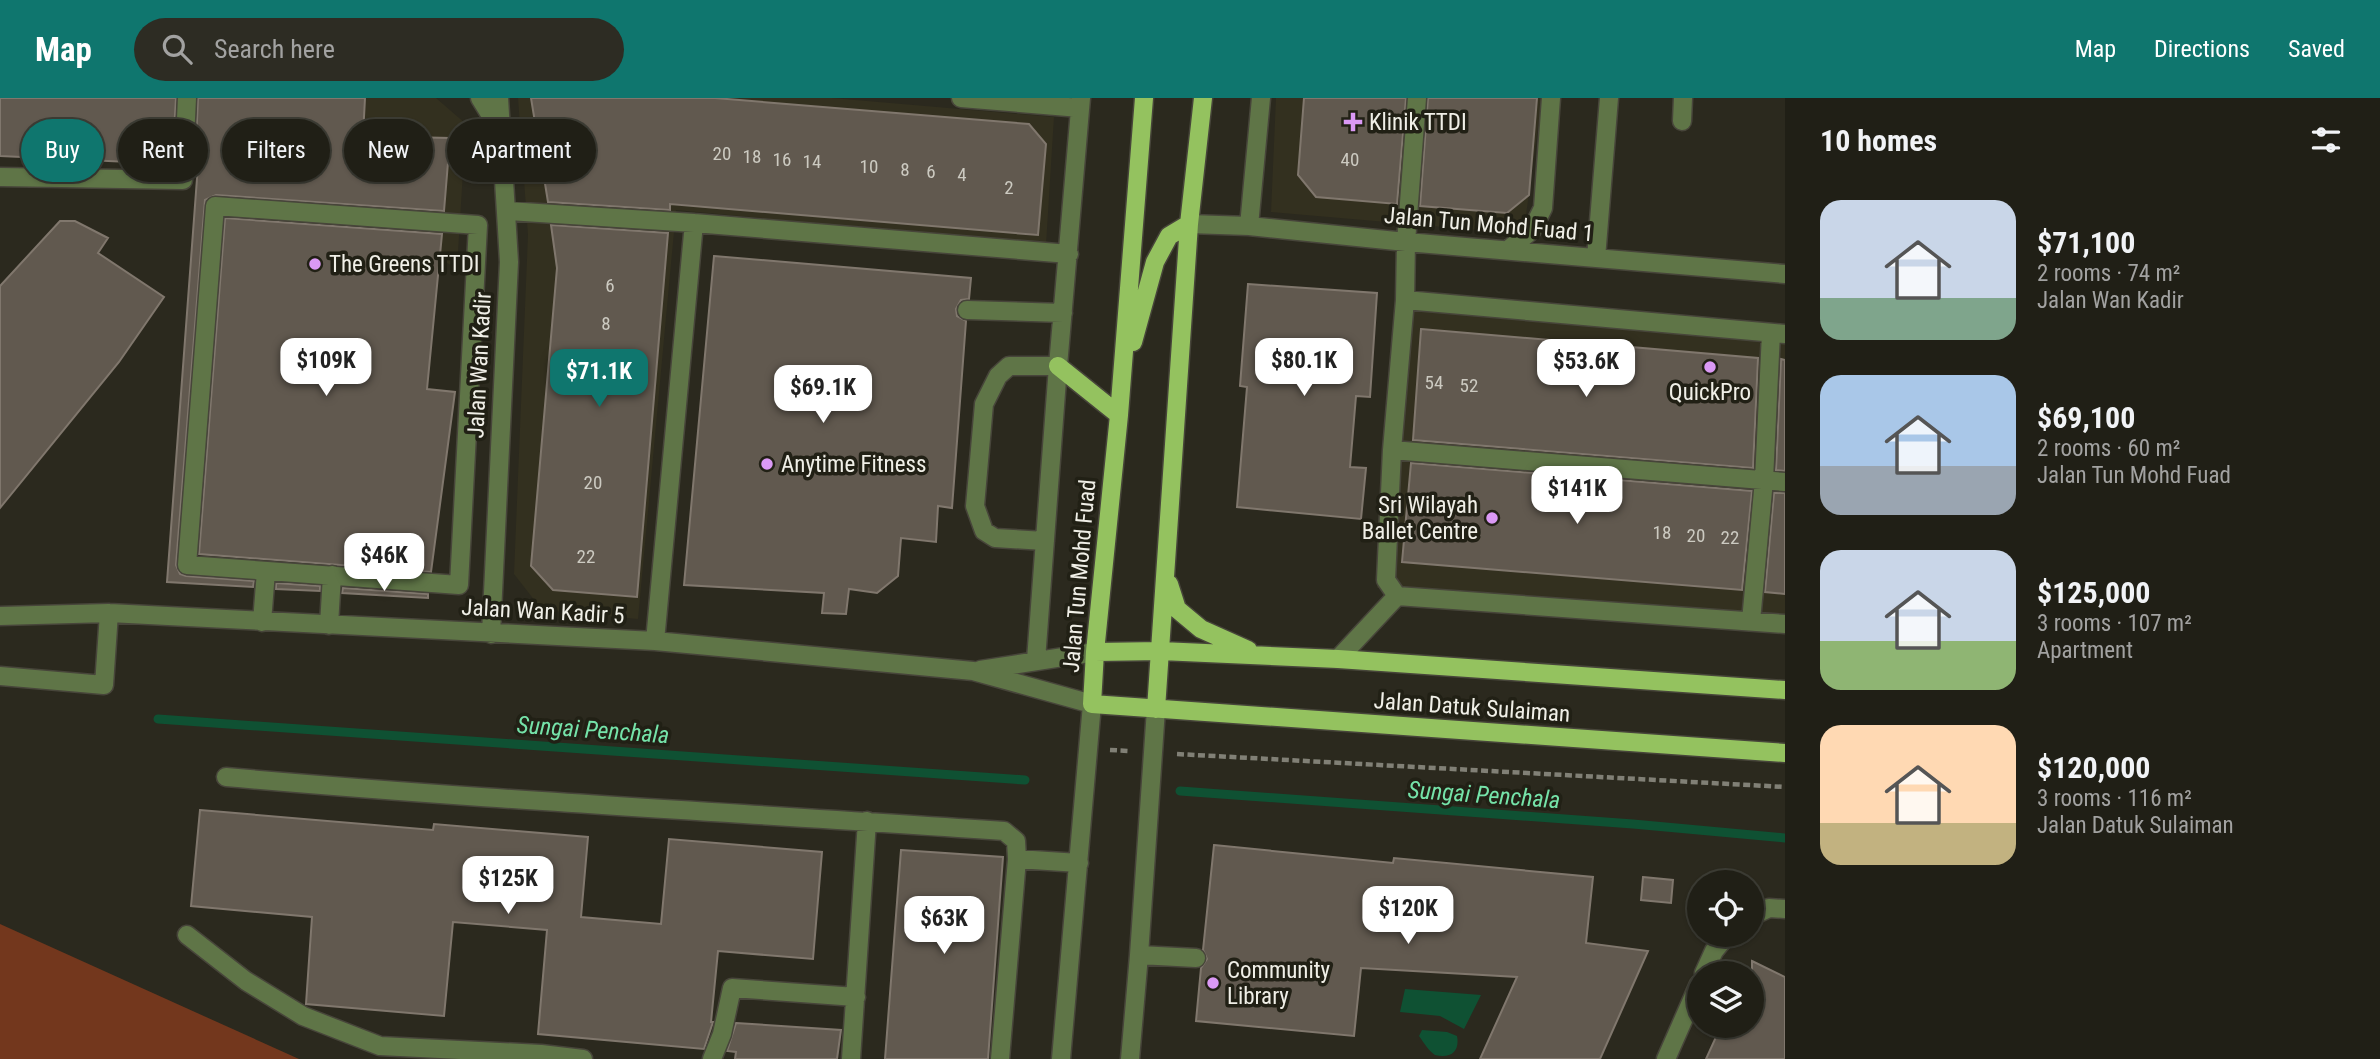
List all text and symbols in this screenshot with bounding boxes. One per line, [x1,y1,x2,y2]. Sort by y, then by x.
search box [134,18,624,81]
text: Map [35,30,92,69]
icon: search [158,30,196,68]
text: Search here [214,34,335,64]
text: Map [2075,35,2116,63]
text: Directions [2154,35,2250,63]
text: Saved [2288,35,2345,63]
place label: Klinik TTDI [1369,109,1467,136]
marker: Klinik TTDI [1343,112,1363,132]
chip: Buy [21,119,104,182]
chip: Rent [118,119,208,182]
chip: Filters [222,119,330,182]
chip: New [344,119,433,182]
chip: Apartment [447,119,596,182]
icon: filters [2307,121,2345,159]
text: 10 homes [1820,123,1937,158]
house number: 20 [713,142,731,165]
house number: 18 [743,145,761,168]
house number: 16 [773,148,791,171]
house number: 40 [1341,148,1359,171]
house number: 14 [803,150,821,173]
house number: 10 [860,155,878,178]
house number: 8 [900,158,910,181]
house number: 6 [926,160,936,183]
house number: 4 [957,163,967,186]
house number: 2 [1004,176,1014,199]
street label: Jalan Tun Mohd Fuad 1 [1383,202,1595,247]
text: $71,100 [2037,225,2135,260]
icon: home [1876,228,1960,312]
place label: The Greens TTDI [329,251,480,278]
marker: The Greens TTDI [307,256,323,272]
text: 2 rooms · 74 m² [2037,260,2180,287]
house number: 6 [605,274,615,297]
text: Jalan Wan Kadir [2037,287,2184,314]
street label: Jalan Wan Kadir [462,291,497,439]
house number: 8 [601,312,611,335]
pin: $109K [277,338,375,398]
pin: $80.1K [1247,338,1361,398]
pin: $53.6K [1529,340,1643,399]
text: $109K [296,347,356,374]
text: $80.1K [1271,347,1337,374]
text: $53.6K [1553,348,1619,375]
pin: $71.1K [542,350,656,409]
text: $71.1K [566,358,632,385]
marker: QuickPro [1702,359,1718,375]
pin: $69.1K [766,366,880,425]
house number: 54 [1425,371,1443,394]
text: $69.1K [790,374,856,401]
house number: 52 [1460,374,1478,397]
place label: QuickPro [1669,379,1751,406]
text: $69,100 [2037,400,2135,435]
icon: home [1876,403,1960,487]
text: 2 rooms · 60 m² [2037,435,2180,462]
place label: Anytime Fitness [781,451,927,478]
marker: Anytime Fitness [759,456,775,472]
text: Jalan Tun Mohd Fuad [2037,462,2231,489]
pin: $141K [1528,466,1626,526]
house number: 20 [584,471,602,494]
text: $141K [1547,475,1607,502]
street label: Jalan Tun Mohd Fuad [1058,478,1101,674]
place label: Sri Wilayah Ballet Centre [1362,492,1478,545]
marker: Sri Wilayah Ballet Centre [1484,510,1500,526]
house number: 18 [1653,521,1671,544]
house number: 20 [1687,524,1705,547]
house number: 22 [1721,526,1739,549]
pin: $46K [343,533,425,593]
text: $46K [360,542,408,569]
house number: 22 [577,545,595,568]
text: $125,000 [2037,575,2150,610]
icon: home [1876,578,1960,662]
street label: Jalan Wan Kadir 5 [461,594,625,629]
text: 3 rooms · 107 m² [2037,610,2192,637]
text: Apartment [2037,637,2133,664]
street label: Jalan Datuk Sulaiman [1373,687,1571,728]
water label: Sungai Penchala [516,711,670,749]
text: $120,000 [2037,750,2150,785]
icon: home [1876,753,1960,837]
water label: Sungai Penchala [1407,776,1561,814]
text: 3 rooms · 116 m² [2037,785,2192,812]
text: Jalan Datuk Sulaiman [2037,812,2234,839]
pin: $125K [459,856,557,916]
text: $125K [478,865,538,892]
map controls [1687,870,1764,1038]
button: locate [1687,870,1764,947]
pin: $120K [1359,886,1457,946]
text: $120K [1378,895,1438,922]
pin: $63K [903,896,985,956]
text: $63K [920,905,968,932]
place label: Community Library [1227,957,1331,1010]
button: layers [1687,961,1764,1038]
marker: Community Library [1205,975,1221,991]

